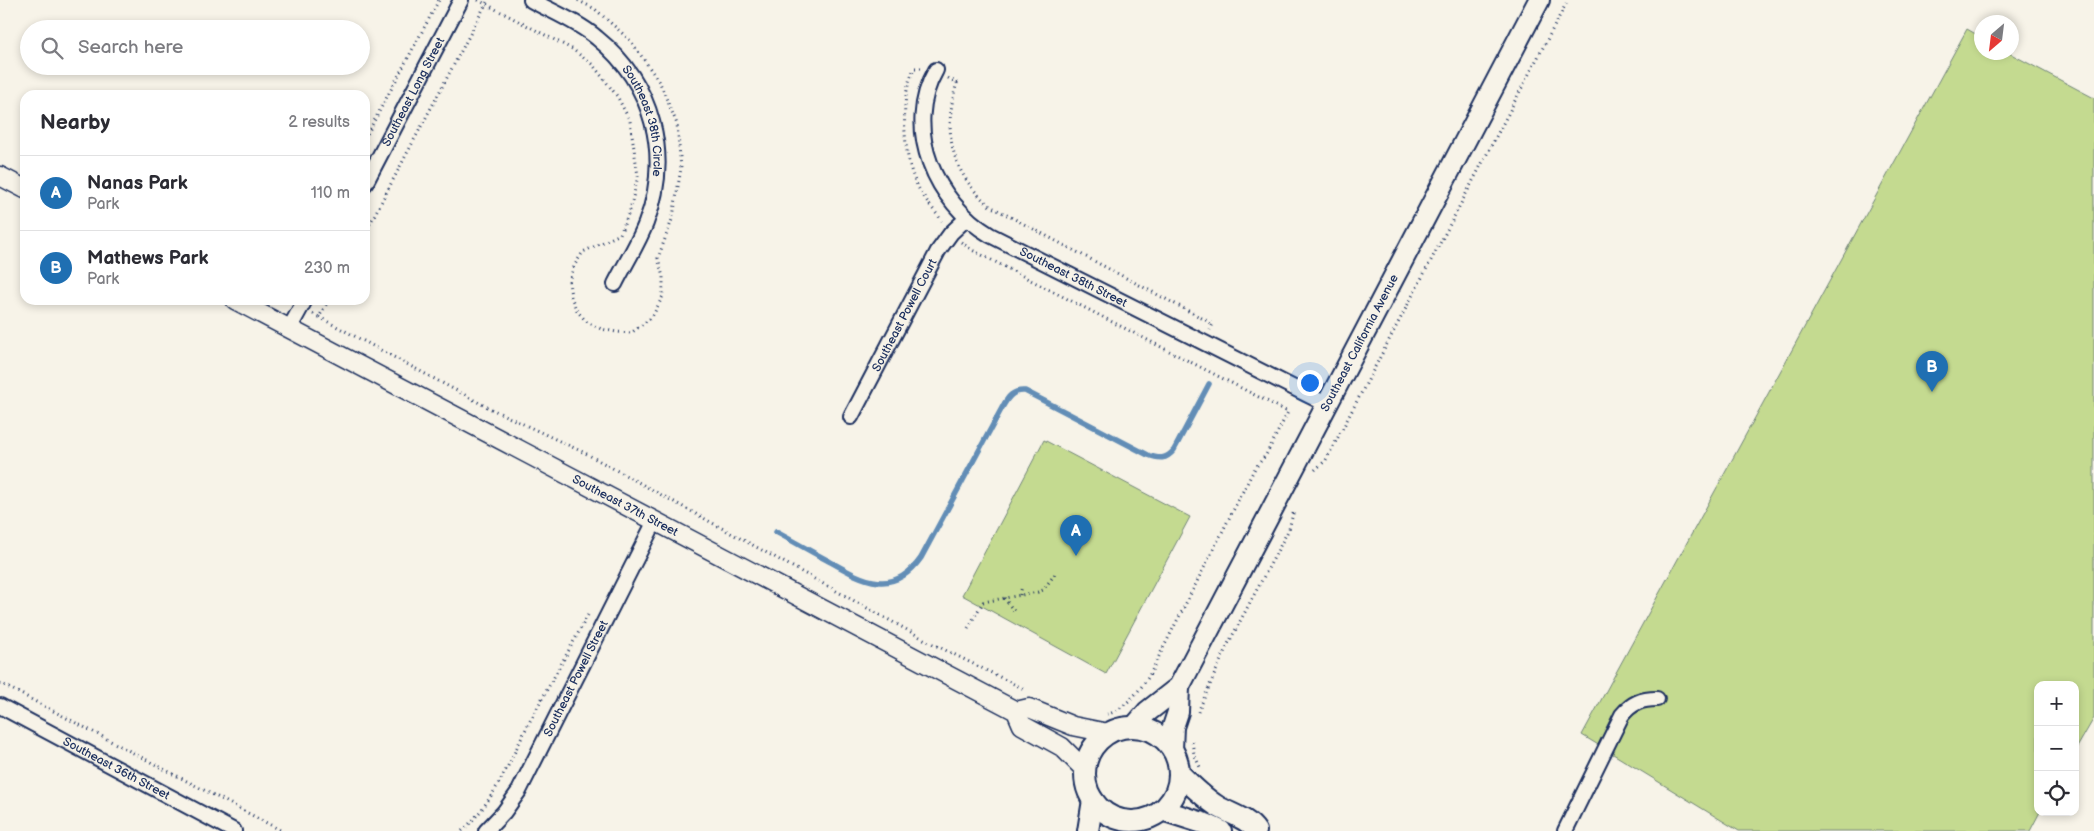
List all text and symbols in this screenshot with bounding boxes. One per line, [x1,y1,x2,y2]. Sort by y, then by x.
north arrow [1974,15,2019,60]
search box [20,20,370,75]
icon: search [38,34,66,62]
street label: Southeast Long Street [379,35,448,149]
text: Search here [78,36,183,59]
street label: Southeast 38th Circle [619,62,664,177]
text: Nearby [40,110,110,135]
text: 2 results [288,113,350,132]
text: Nanas Park [87,172,188,195]
text: A [51,184,61,203]
text: 110 m [311,184,350,203]
text: Park [87,195,119,214]
street label: Southeast 38th Street [1017,244,1130,311]
text: Mathews Park [87,247,208,270]
street label: Southeast Powell Court [869,256,941,374]
text: B [50,259,62,278]
text: 230 m [304,259,350,278]
text: Park [87,270,119,289]
street label: Southeast California Avenue [1318,272,1402,414]
pin: B [1916,351,1948,392]
your location [1297,370,1323,396]
street label: Southeast 37th Street [570,472,681,540]
pin: A [1060,515,1092,556]
street label: Southeast Powell Street [541,618,612,739]
map controls [2034,681,2079,816]
button: + [2034,681,2079,726]
button: − [2034,726,2079,771]
street label: Southeast 36th Street [60,734,172,803]
button: locate [2034,771,2079,816]

